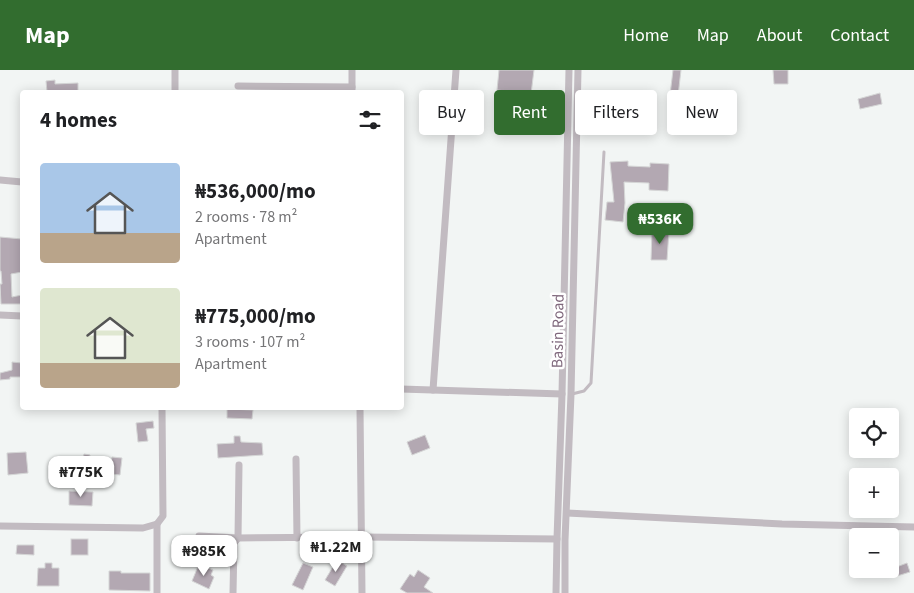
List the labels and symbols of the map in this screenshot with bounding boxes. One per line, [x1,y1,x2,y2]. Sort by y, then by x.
pin: ₦536K [625,202,695,245]
street label: Basin Road [546,294,570,368]
pin: ₦775K [46,456,116,498]
pin: ₦1.22M [295,530,377,573]
pin: ₦985K [169,534,239,577]

